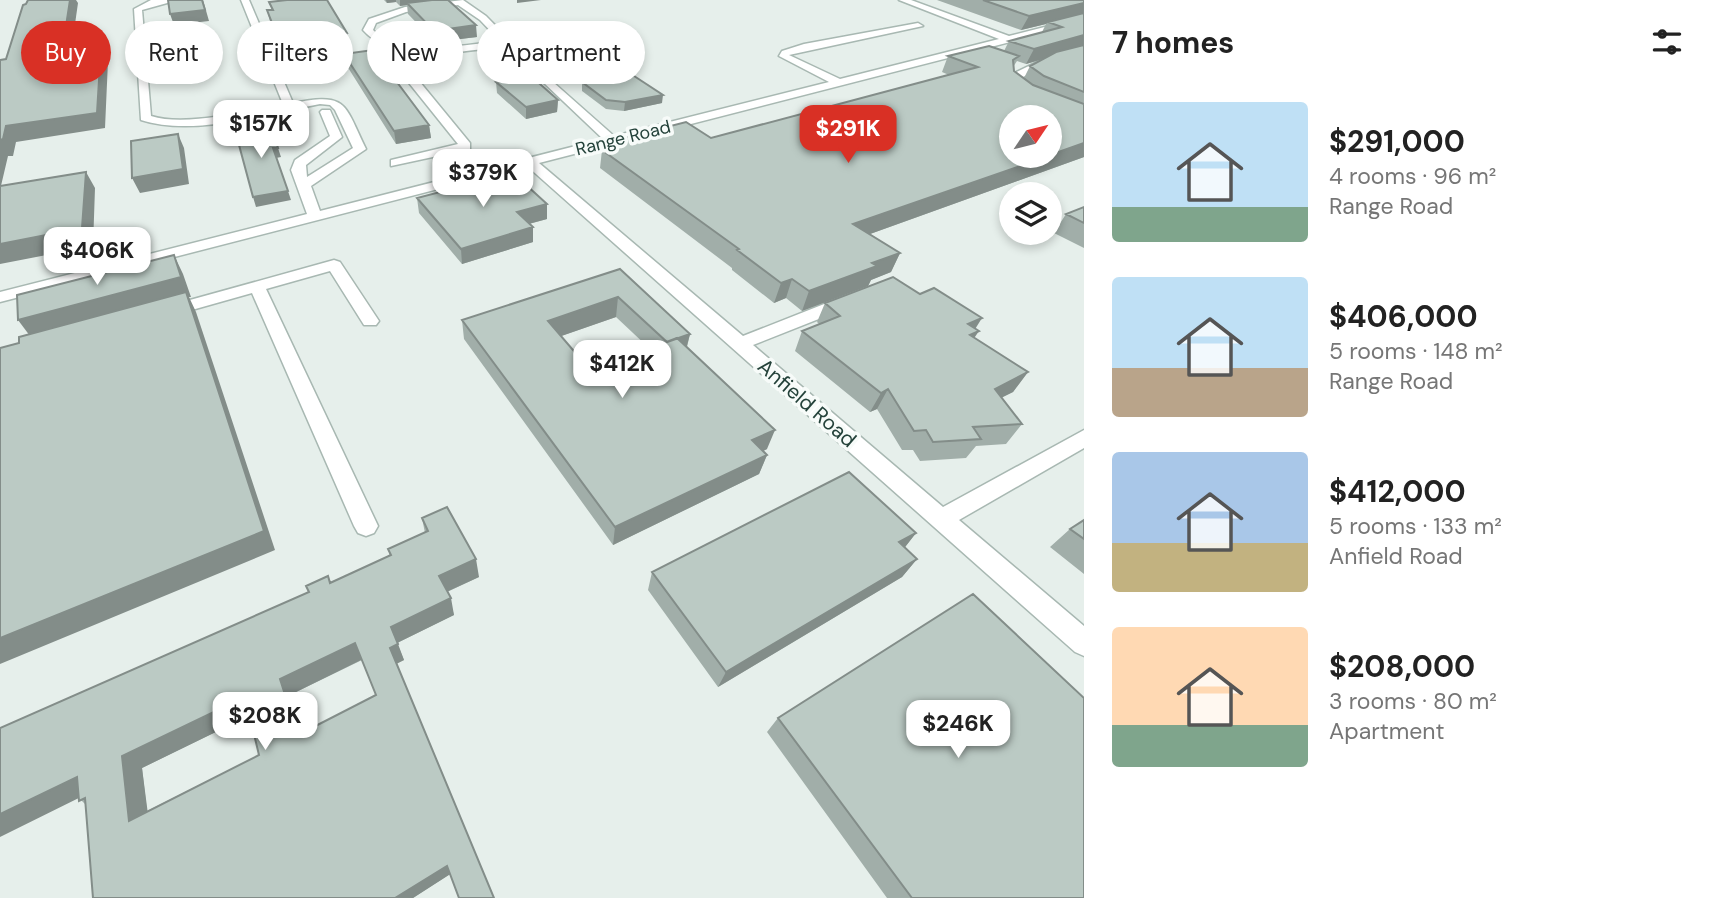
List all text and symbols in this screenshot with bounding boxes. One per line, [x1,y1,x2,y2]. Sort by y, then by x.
chip: Buy [21,21,111,84]
chip: Rent [125,21,223,84]
chip: Filters [237,21,353,84]
chip: New [367,21,463,84]
chip: Apartment [477,21,645,84]
text: 7 homes [1112,23,1234,62]
icon: filters [1648,23,1686,61]
pin: $157K [212,100,310,160]
north arrow [999,105,1062,168]
map controls [999,105,1062,245]
pin: $291K [799,106,897,165]
text: $157K [229,108,293,138]
text: $291K [816,113,880,143]
street label: Range Road [573,115,673,161]
text: $291,000 [1329,122,1465,161]
icon: home [1168,130,1252,214]
pin: $379K [434,150,532,209]
text: $379K [448,157,518,187]
text: 4 rooms · 96 m² [1329,161,1496,191]
button: layers [999,182,1062,245]
text: Range Road [1329,191,1453,221]
pin: $406K [48,228,146,287]
text: $406K [60,235,134,265]
text: $406,000 [1329,297,1478,336]
icon: home [1168,305,1252,389]
text: 5 rooms · 148 m² [1329,336,1503,366]
pin: $412K [573,340,671,400]
text: $412K [589,348,655,378]
street label: Anfield Road [752,352,862,454]
text: Range Road [1329,366,1453,396]
text: $412,000 [1329,472,1466,511]
icon: home [1168,480,1252,564]
text: 5 rooms · 133 m² [1329,511,1502,541]
text: Anfield Road [1329,541,1463,571]
text: $208,000 [1329,647,1475,686]
icon: home [1168,655,1252,739]
text: 3 rooms · 80 m² [1329,686,1497,716]
pin: $208K [216,692,314,752]
text: $208K [229,700,301,730]
pin: $246K [909,700,1007,760]
text: $246K [922,708,994,738]
text: Apartment [1329,716,1444,746]

